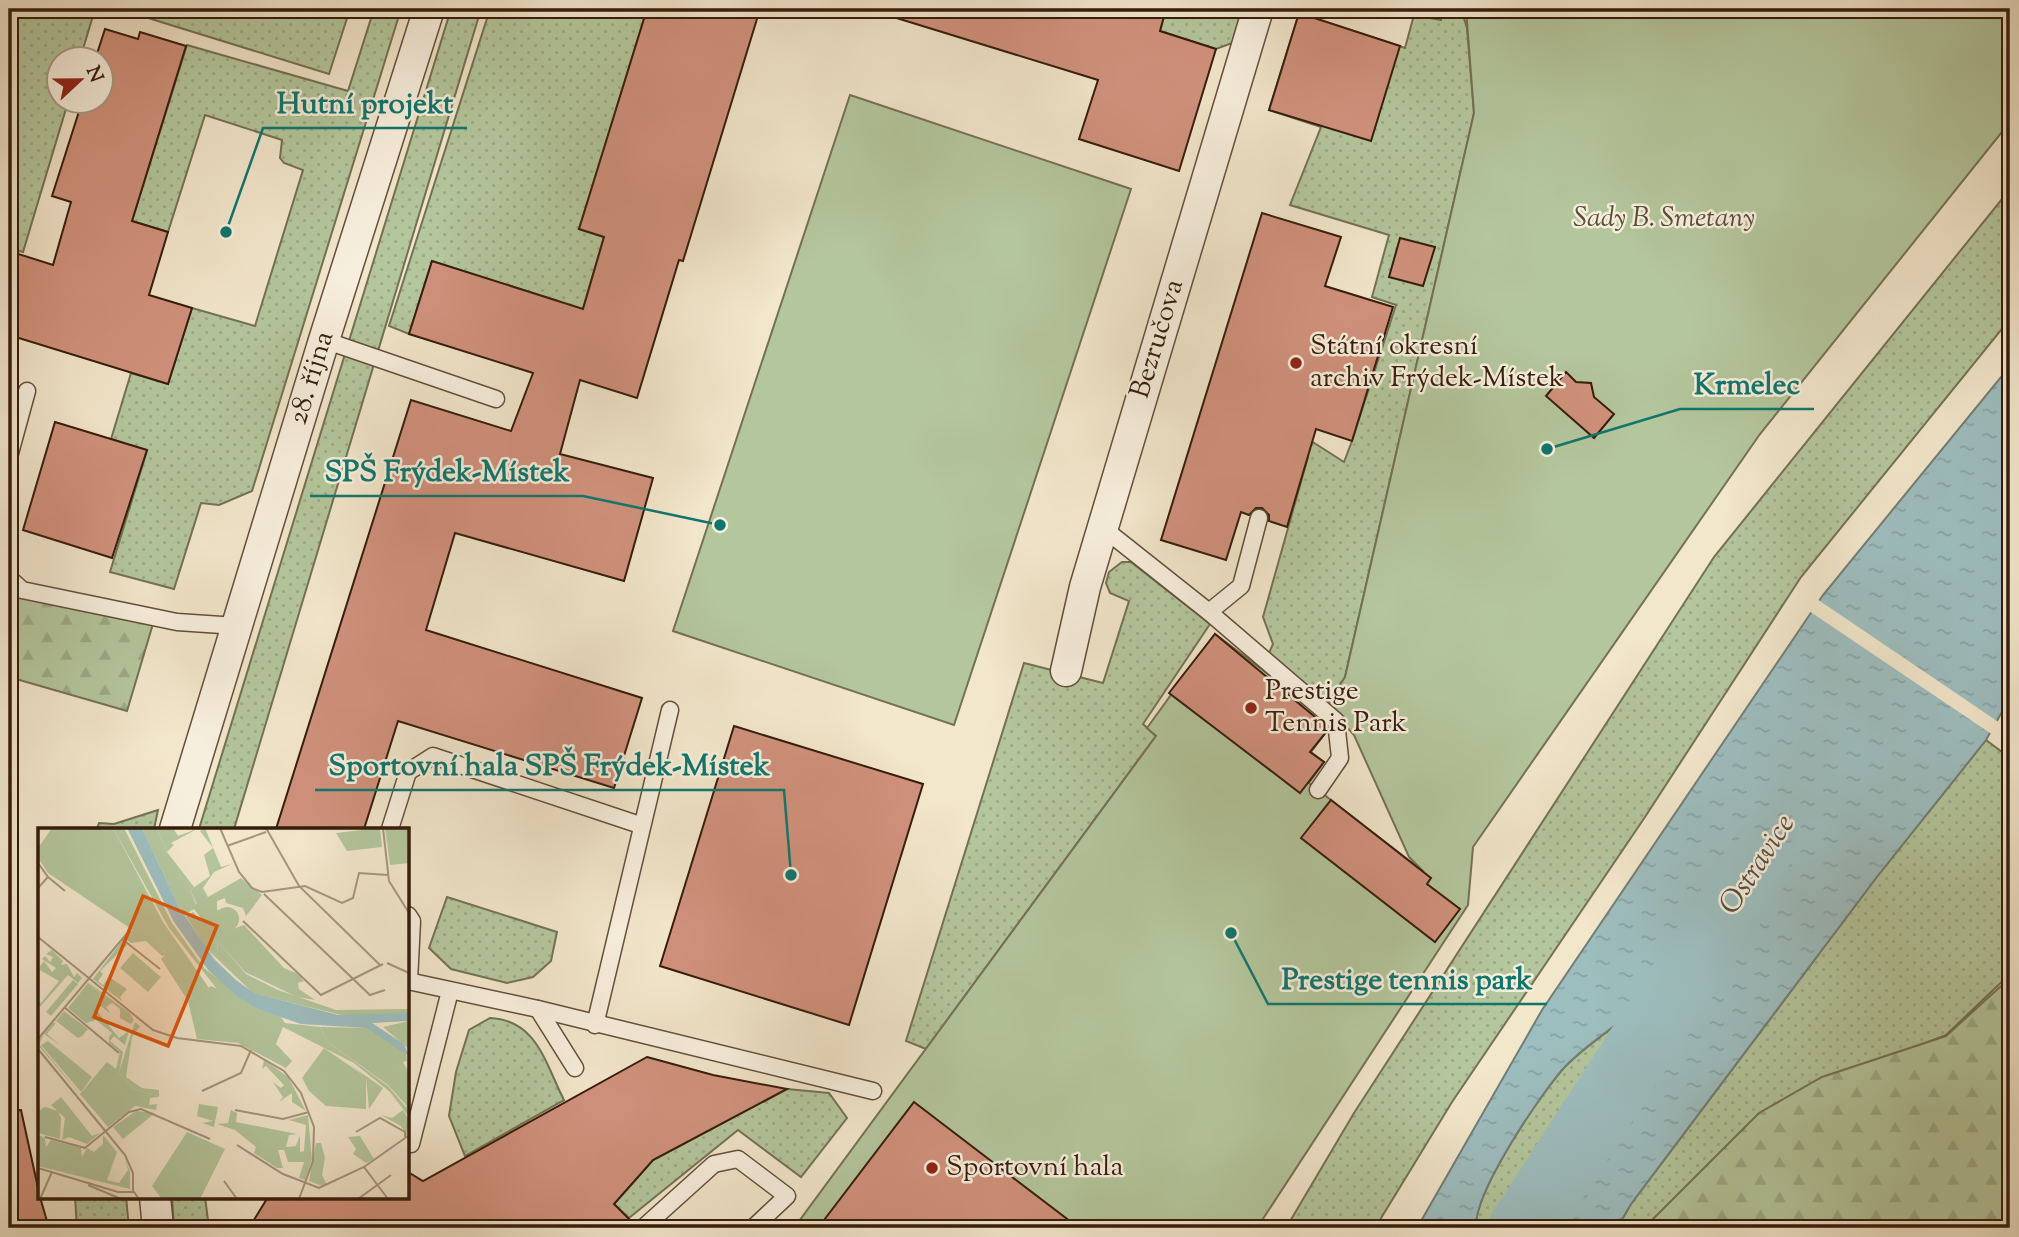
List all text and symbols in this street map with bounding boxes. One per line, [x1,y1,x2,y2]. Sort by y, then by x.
north arrow [46,46,116,116]
text: N [78,62,109,87]
callout: Hutní projekt [263,77,467,128]
text: Hutní projekt [277,84,454,127]
park label: Sady B. Smetany [1573,199,1755,239]
street label: Bezručova [1121,274,1195,403]
street label: 28. října [279,326,345,430]
place label: Státní okresní archiv Frýdek-Místek [1310,327,1564,399]
marker: Státní okresní archiv Frýdek-Místek [1288,355,1304,371]
callout: Krmelec [1680,358,1814,409]
text: Krmelec [1694,365,1801,408]
callout: SPŠ Frýdek-Místek [310,445,583,496]
text: SPŠ Frýdek-Místek [324,452,570,495]
place label: Prestige Tennis Park [1265,672,1407,744]
marker: Prestige Tennis Park [1243,700,1259,716]
callout: Sportovní hala SPŠ Frýdek-Místek [315,739,784,790]
text: Sportovní hala SPŠ Frýdek-Místek [328,746,770,789]
water label: Ostravice [1710,806,1806,924]
inset map [38,828,410,1198]
callout: Prestige tennis park [1268,953,1547,1004]
text: Prestige tennis park [1282,960,1533,1003]
place label: Sportovní hala [946,1148,1123,1188]
marker: Sportovní hala [924,1160,940,1176]

